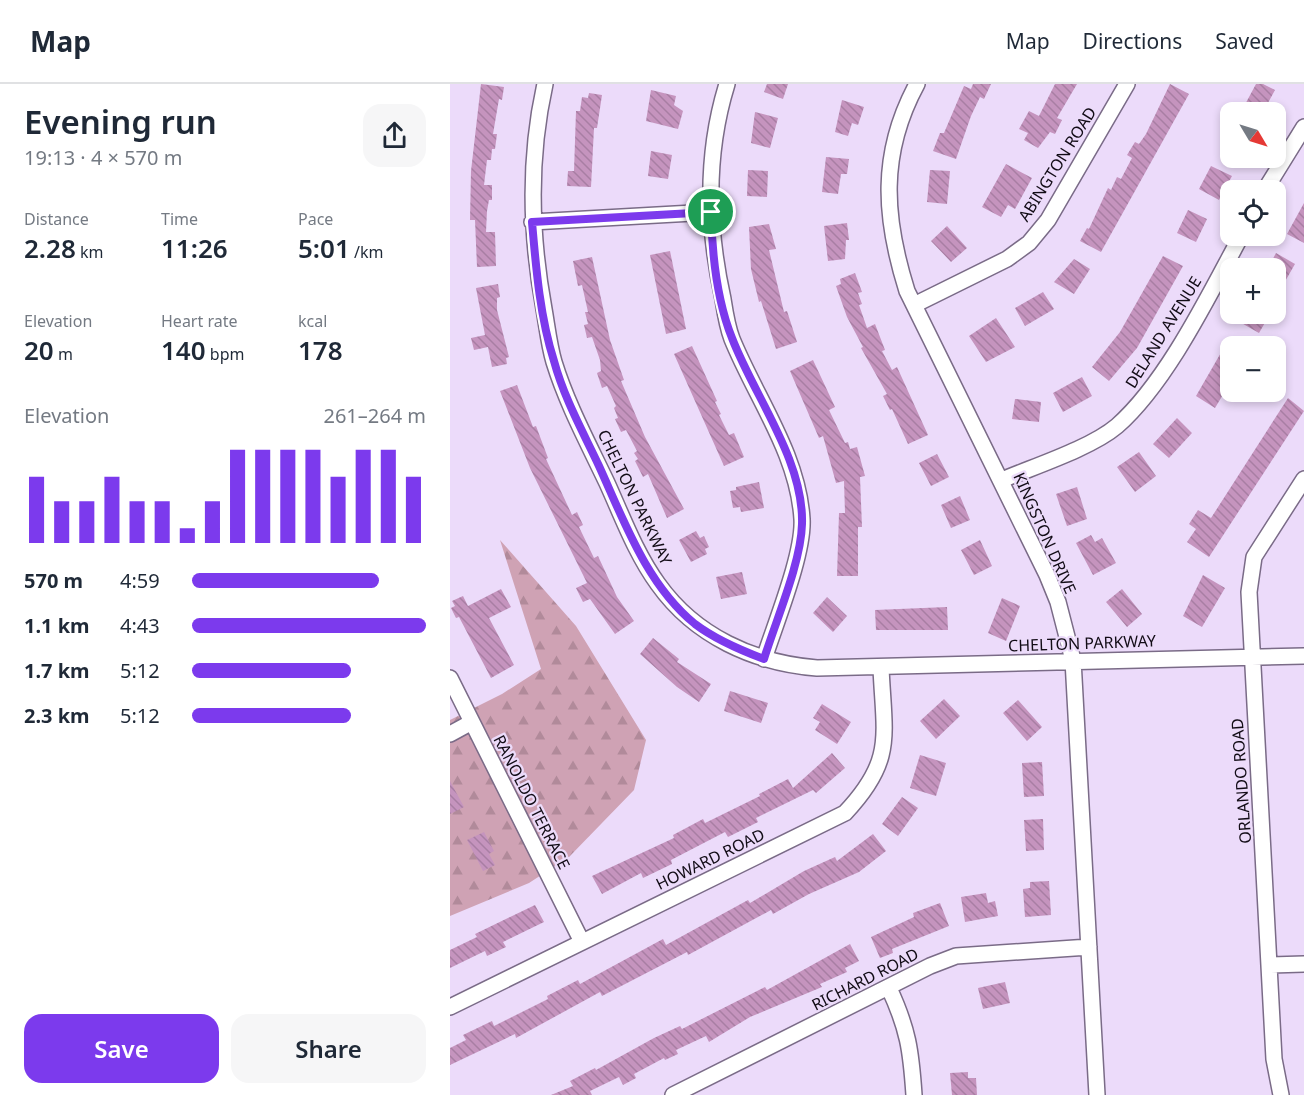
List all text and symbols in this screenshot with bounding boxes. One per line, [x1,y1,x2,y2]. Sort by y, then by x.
text: Map [30,22,91,60]
text: Map [1006,27,1050,55]
text: Directions [1083,27,1182,55]
text: Saved [1215,27,1274,55]
text: Evening run [24,99,217,144]
north arrow [1220,102,1286,168]
map controls [1220,102,1286,402]
street label: ABINGTON ROAD [1013,103,1101,225]
button: share [363,104,426,167]
text: 19:13 · 4 × 570 m [24,144,182,171]
button: locate [1220,180,1286,246]
pin [685,186,736,237]
icon: arrive [694,195,727,228]
text: Distance [24,208,89,230]
text: Time [161,208,198,230]
text: Pace [298,208,333,230]
text: 2.28 [24,230,76,266]
text: 11:26 [161,230,228,266]
text: 5:01 [298,230,350,266]
text: km [76,241,103,263]
text: /km [350,241,383,263]
button: + [1220,258,1286,324]
street label: DELAND AVENUE [1120,272,1206,392]
text: Elevation [24,310,92,332]
text: Heart rate [161,310,237,332]
text: kcal [298,310,327,332]
text: 20 [24,332,54,368]
text: 140 [161,332,206,368]
text: 178 [298,332,343,368]
button: − [1220,336,1286,402]
text: m [54,343,73,365]
text: bpm [206,343,244,365]
text: Elevation [24,402,109,429]
text: 261–264 m [323,402,426,429]
street label: CHELTON PARKWAY [593,426,678,569]
street label: KINGSTON DRIVE [1008,469,1082,597]
text: 570 m [24,567,83,594]
text: 4:59 [120,567,160,594]
text: 1.1 km [24,612,90,639]
text: 4:43 [120,612,160,639]
street label: CHELTON PARKWAY [1008,629,1157,657]
text: 1.7 km [24,657,90,684]
text: 5:12 [120,657,160,684]
text: 2.3 km [24,702,90,729]
text: 5:12 [120,702,160,729]
street label: ORLANDO ROAD [1226,718,1256,844]
street label: RANOLDO TERRACE [489,731,575,873]
street label: HOWARD ROAD [652,823,768,895]
street label: RICHARD ROAD [808,943,922,1015]
button: Save [24,1014,219,1083]
button: Share [231,1014,426,1083]

